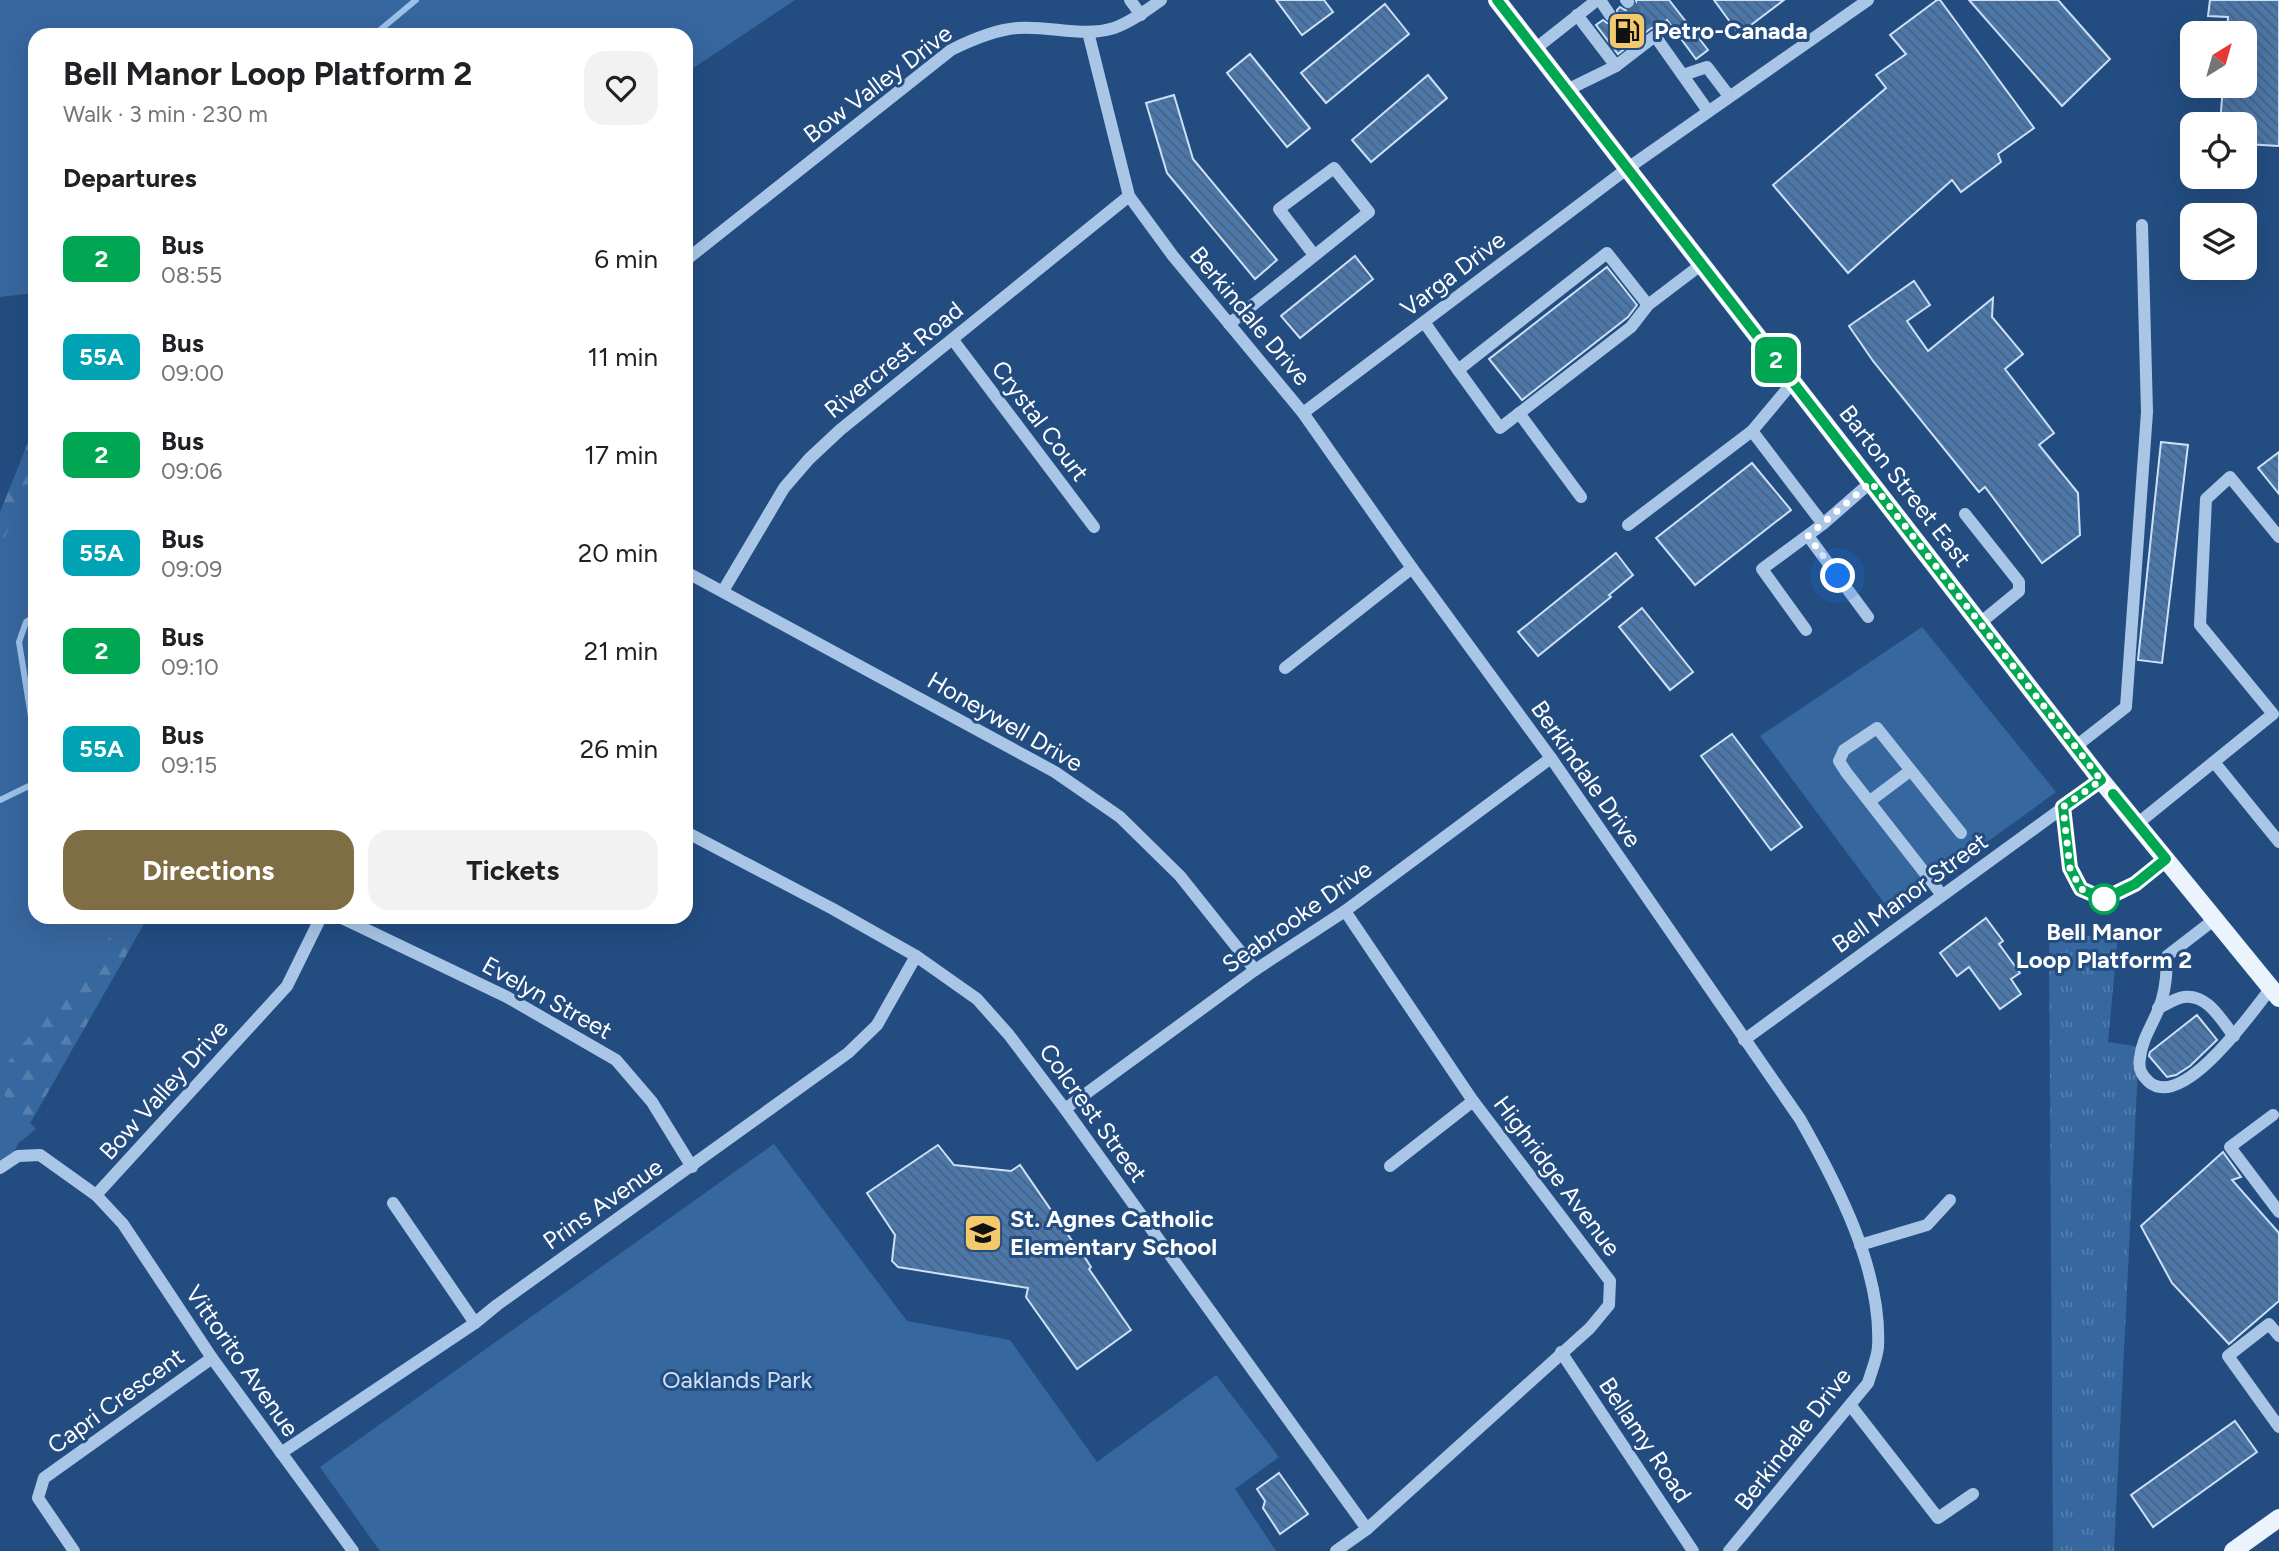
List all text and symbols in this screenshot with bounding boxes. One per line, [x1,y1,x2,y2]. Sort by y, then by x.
fuel station icon: Petro-Canada [1606,10,1648,52]
place label: Petro-Canada [1654,16,1808,45]
street label: Bow Valley Drive [798,18,958,149]
north arrow [2180,21,2258,98]
map controls [2180,21,2257,280]
button: heart [584,51,658,125]
text: Bell Manor Loop Platform 2 [63,54,472,93]
text: Walk · 3 min · 230 m [63,100,268,128]
button: locate [2180,112,2257,189]
text: Departures [63,162,197,194]
button: layers [2180,203,2257,280]
street label: Varga Drive [1395,225,1511,322]
text: Bus [161,229,204,261]
street label: Berkindale Drive [1184,240,1317,391]
text: 6 min [594,243,658,275]
text: 2 [95,244,108,273]
text: 08:55 [161,261,222,289]
street label: Rivercrest Road [819,295,969,424]
text: Bus [161,327,204,359]
line badge: 2 [1753,337,1799,383]
text: 11 min [587,341,658,373]
text: 55A [79,342,124,371]
text: 2 [1769,345,1783,374]
street label: Crystal Court [986,355,1095,487]
text: 09:00 [161,359,224,387]
street label: Barton Street East [1833,399,1977,572]
text: Bus [161,425,204,457]
text: 17 min [584,439,658,471]
text: 2 [95,440,108,469]
text: 09:06 [161,457,222,485]
text: Bus [161,523,204,555]
text: 20 min [578,537,658,569]
text: 55A [79,538,124,567]
text: 09:09 [161,555,222,583]
your location [1820,558,1855,593]
text: Bus [161,621,204,653]
text: 21 min [584,635,658,667]
text: 2 [95,636,108,665]
text: 09:10 [161,653,219,681]
street label: Honeywell Drive [922,665,1088,778]
street label: Berkindale Drive [1525,695,1648,853]
text: Bus [161,719,204,751]
text: 26 min [580,733,658,765]
text: 55A [79,734,124,763]
text: 09:15 [161,751,217,779]
street label: Bell Manor Street [1826,826,1993,959]
button: Directions [63,830,354,910]
button: Tickets [368,830,658,910]
street label: Seabrooke Drive [1216,854,1377,979]
marker: Bell Manor Loop Platform 2 [2089,884,2119,914]
place label: Bell Manor Loop Platform 2 [2016,917,2192,974]
street label: Evelyn Street [477,950,617,1045]
street label: Bow Valley Drive [93,1014,234,1166]
street label: Colcrest Street [1033,1038,1153,1188]
street label: Highridge Avenue [1488,1090,1627,1262]
street label: Prins Avenue [537,1152,668,1255]
place label: St. Agnes Catholic Elementary School [1010,1204,1217,1261]
school or university icon: St. Agnes Catholic Elementary School [962,1212,1004,1254]
street label: Vittorito Avenue [180,1280,305,1442]
street label: Capri Crescent [42,1341,190,1460]
street label: Berkindale Drive [1728,1362,1857,1516]
park label: Oaklands Park [662,1365,812,1394]
street label: Bellamy Road [1593,1372,1698,1508]

